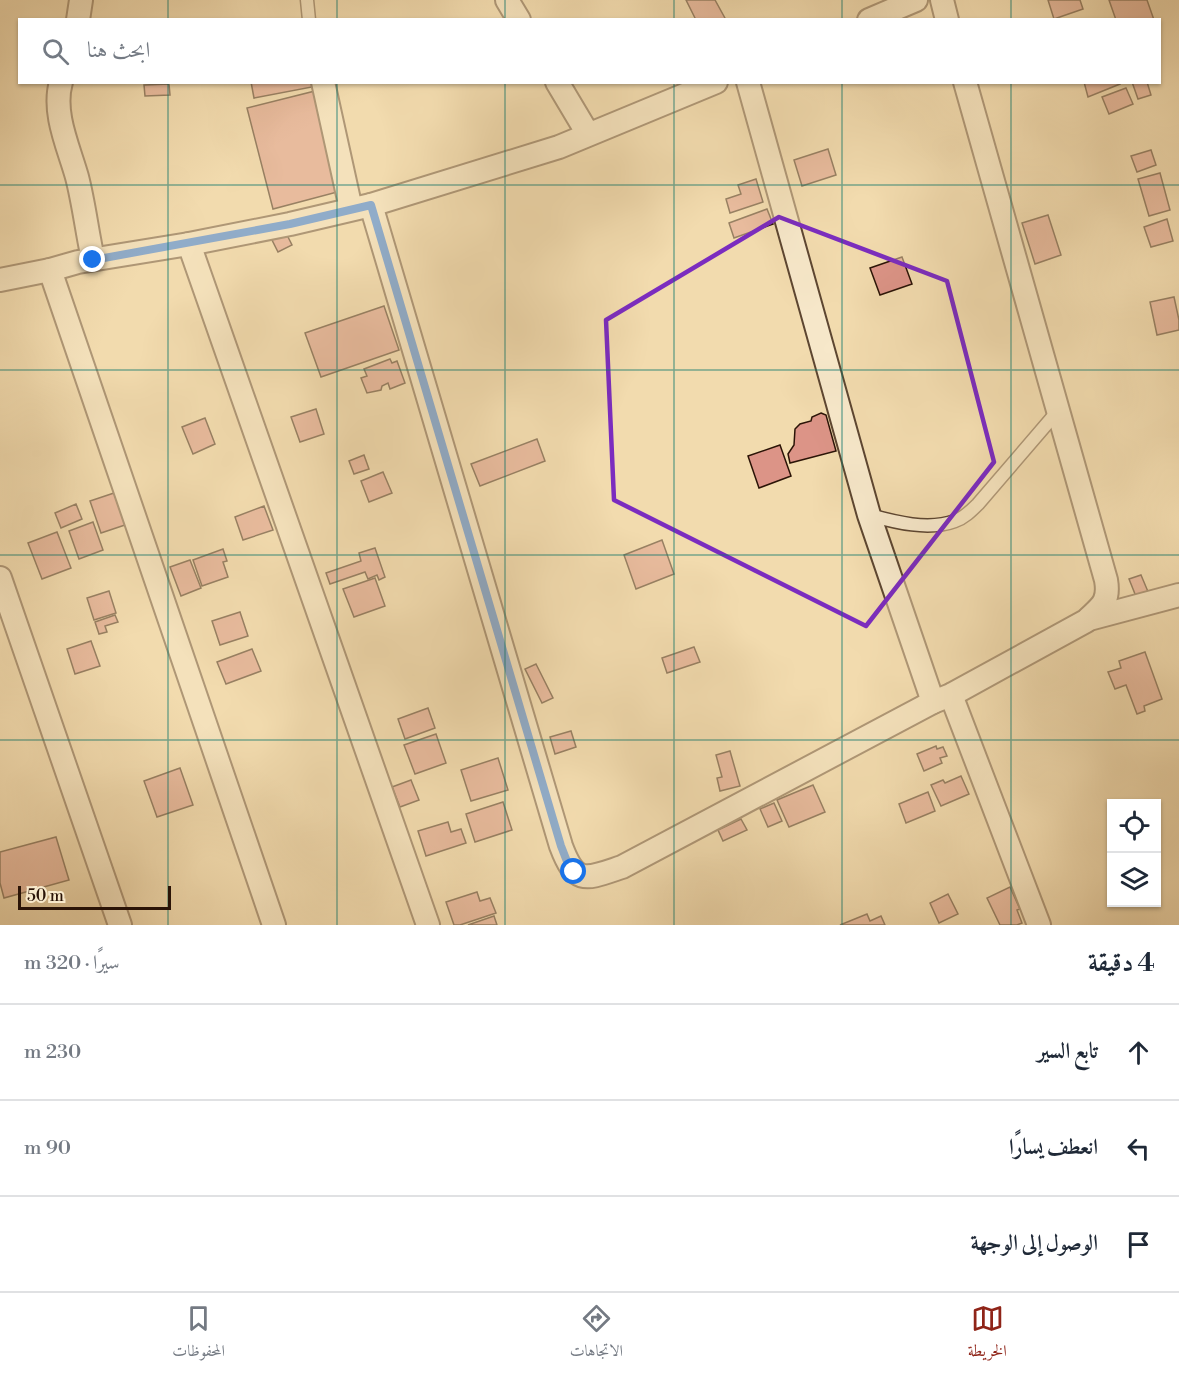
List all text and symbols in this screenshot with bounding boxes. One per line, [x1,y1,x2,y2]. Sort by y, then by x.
search box [18,18,1161,84]
icon: search [39,35,72,68]
text: ابحث هنا [87,37,150,64]
route end [79,246,105,272]
map controls [1107,799,1161,907]
button: locate [1107,799,1161,853]
button: layers [1107,853,1161,907]
route start [560,858,586,884]
scale bar [18,883,171,910]
text: 50 m [27,886,64,906]
text: 4 دقيقة [1088,947,1155,979]
text: سيرًا · 320 m [24,951,120,976]
icon: ahead [1122,1036,1155,1069]
text: تابع السير [1037,1038,1098,1065]
text: 230 m [24,1040,81,1065]
icon: left [1122,1132,1155,1165]
text: انعطف يسارًا [1009,1134,1098,1161]
text: 90 m [24,1136,71,1161]
icon: arrive [1122,1228,1155,1261]
text: الوصول إلى الوجهة [970,1230,1098,1257]
tab: المحفوظات [172,1302,225,1366]
tab: الاتجاهات [570,1302,623,1366]
tab: الخريطة [968,1302,1007,1366]

